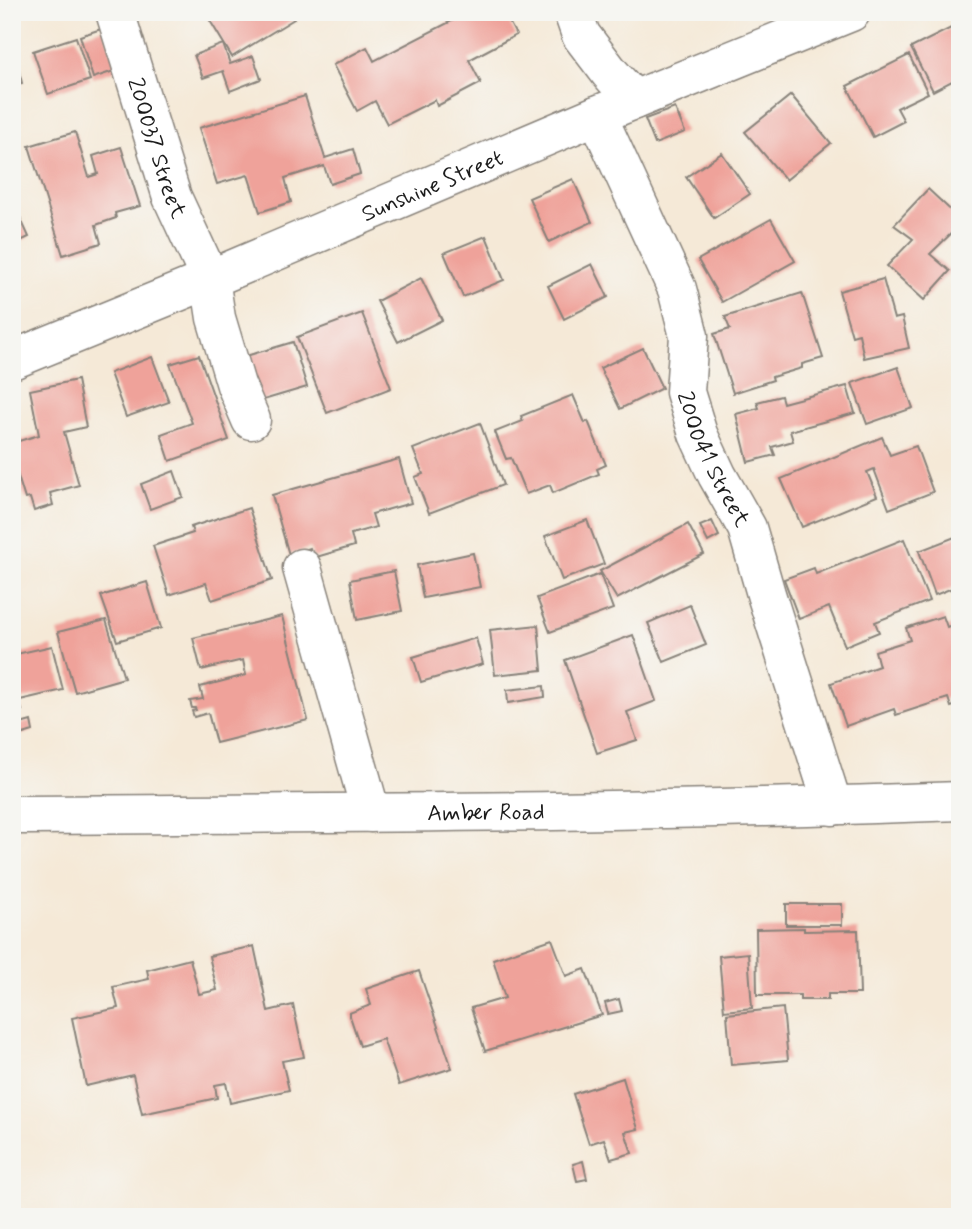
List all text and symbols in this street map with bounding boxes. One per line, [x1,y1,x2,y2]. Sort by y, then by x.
street label: 200037 Street [119,74,193,224]
street label: Sunshine Street [357,143,508,230]
street label: 200041 Street [669,388,757,533]
street label: Amber Road [427,798,545,829]

